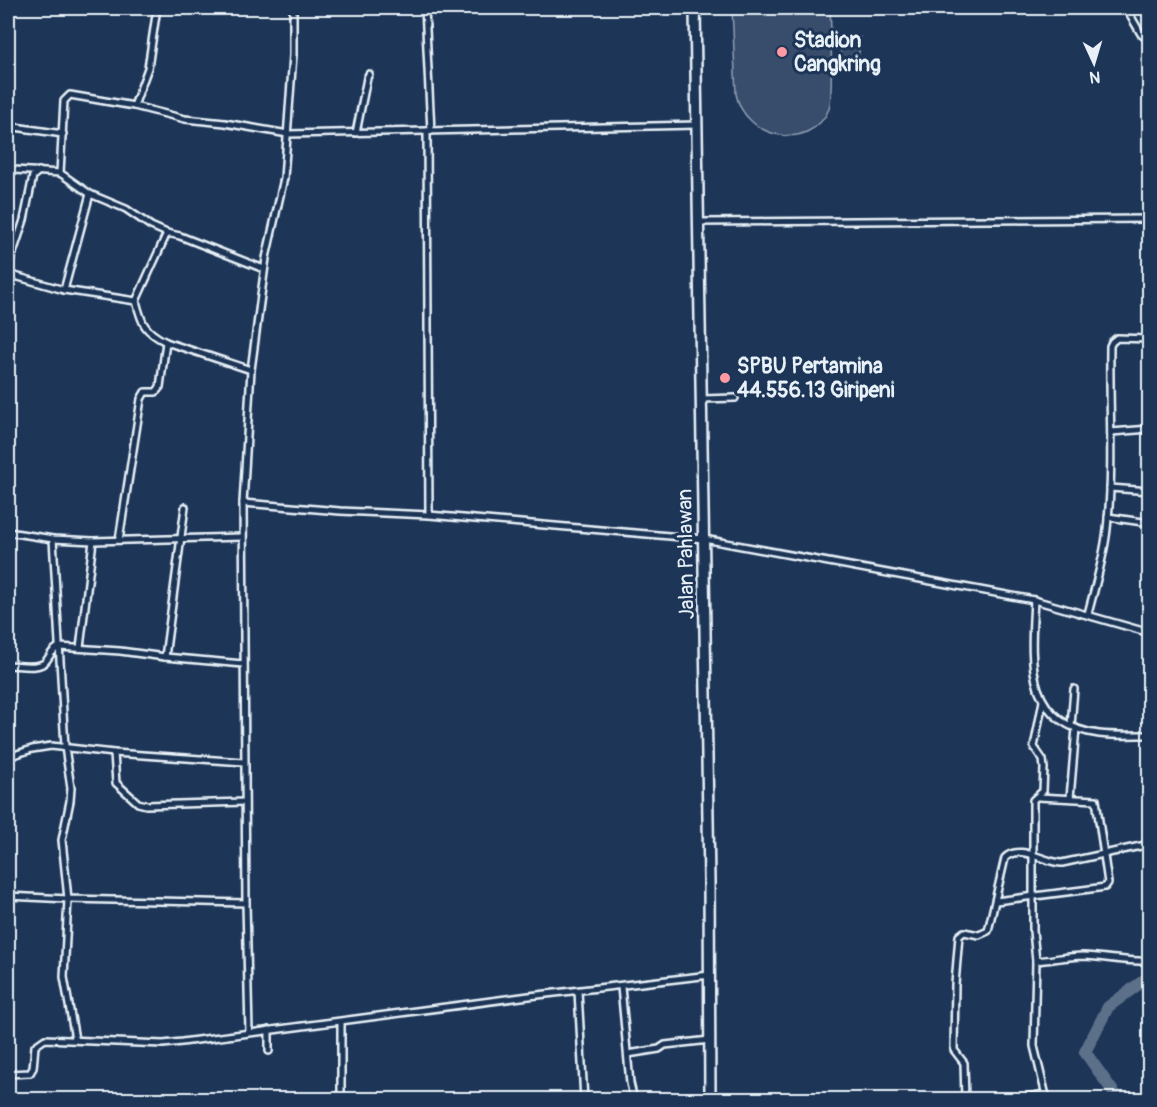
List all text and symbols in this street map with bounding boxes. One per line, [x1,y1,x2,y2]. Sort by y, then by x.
place label: Stadion Cangkring [794,27,881,78]
north arrow [1064,33,1124,93]
marker: Stadion Cangkring [775,45,789,59]
text: N [1089,67,1101,87]
place label: SPBU Pertamina 44.556.13 Giripeni [737,353,895,404]
marker: SPBU Pertamina 44.556.13 Giripeni [718,371,732,385]
street label: Jalan Pahlawan [671,488,701,620]

